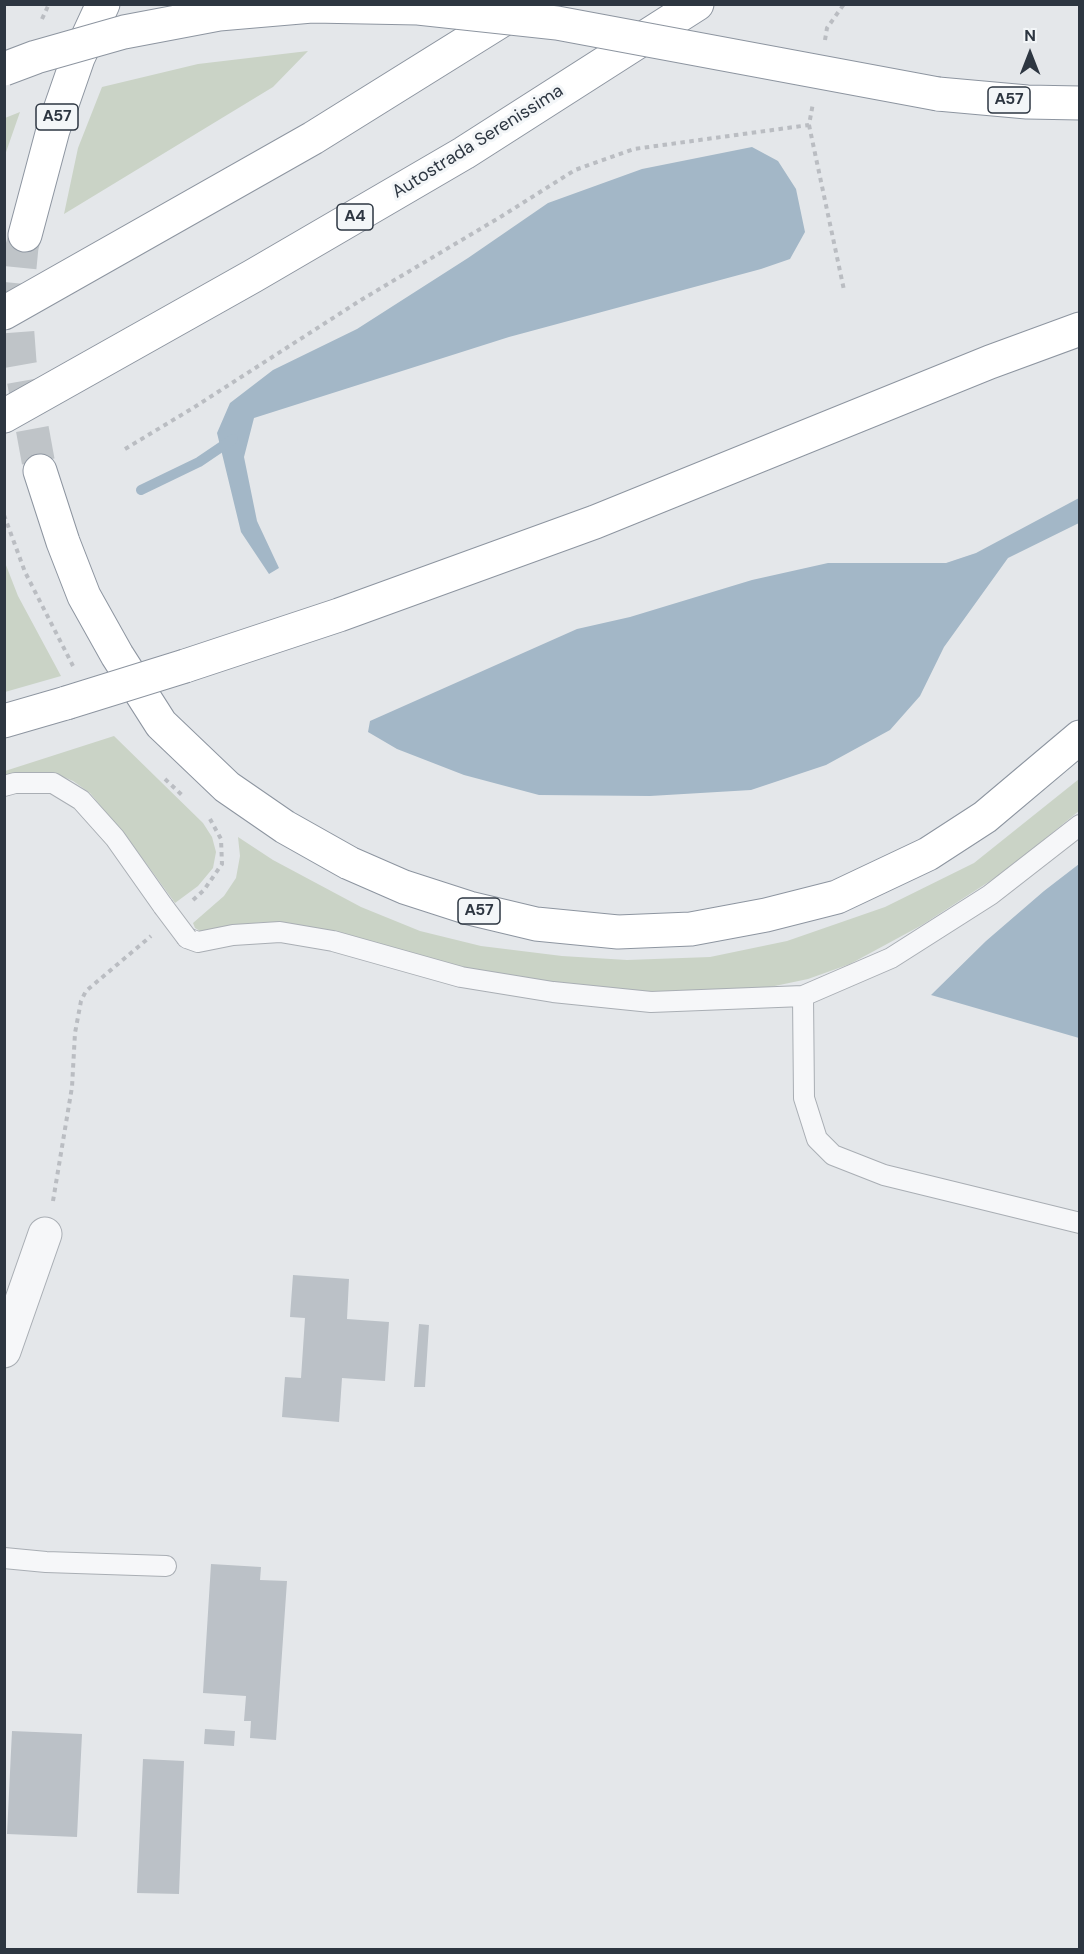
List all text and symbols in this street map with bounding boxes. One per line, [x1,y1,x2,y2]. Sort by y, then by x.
north arrow [1000,24,1060,84]
text: N [1024,25,1036,46]
street label: Autostrada Serenissima [388,80,568,204]
road number: A57 [988,87,1030,113]
road number: A57 [36,104,78,130]
road number: A4 [337,204,373,230]
road number: A57 [458,898,500,924]

